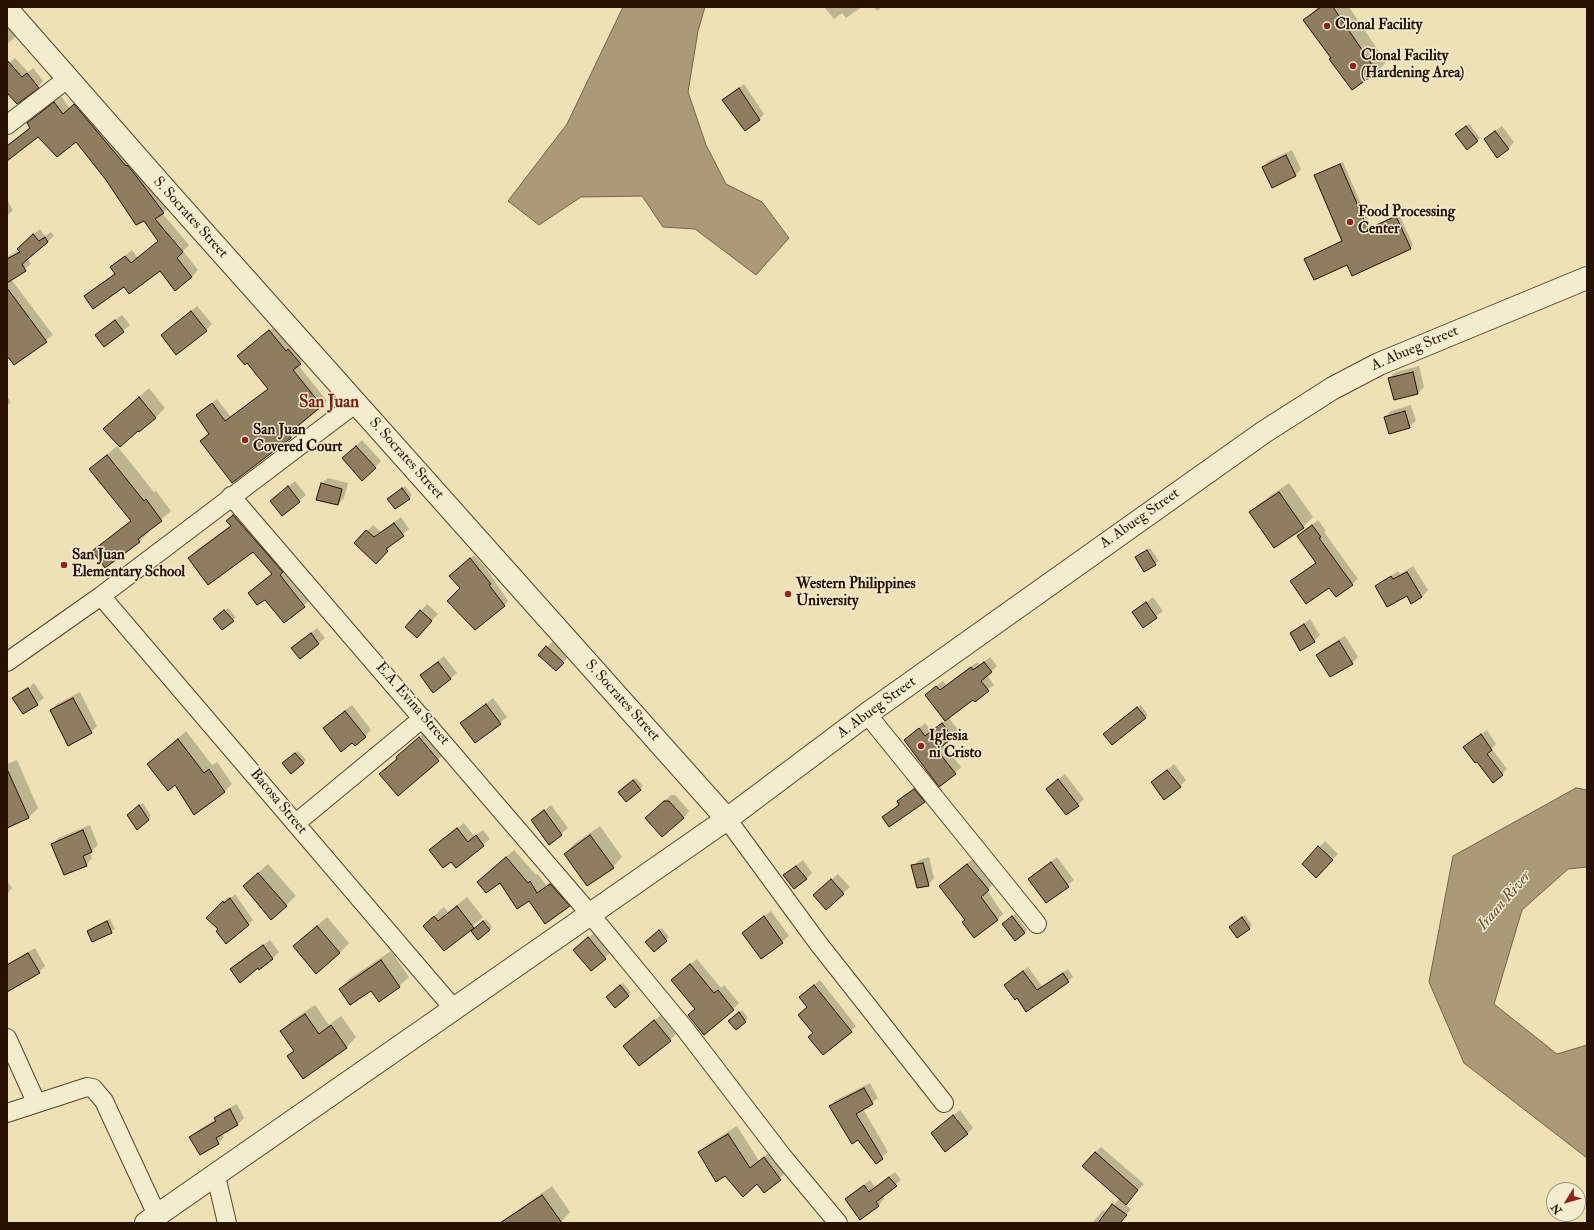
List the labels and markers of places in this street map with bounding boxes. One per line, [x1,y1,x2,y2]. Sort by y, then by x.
place label: Clonal Facility [1335,17,1422,35]
marker: Clonal Facility [1322,21,1332,31]
place label: Clonal Facility (Hardening Area) [1361,48,1464,83]
marker: Clonal Facility (Hardening Area) [1348,61,1358,71]
place label: Food Processing Center [1358,204,1455,239]
marker: Food Processing Center [1345,217,1355,227]
place label: San Juan Covered Court [253,422,342,457]
marker: San Juan Covered Court [240,435,250,445]
place label: San Juan Elementary School [72,547,185,582]
marker: San Juan Elementary School [59,560,69,570]
place label: Western Philippines University [796,576,916,611]
marker: Western Philippines University [783,589,793,599]
place label: Iglesia ni Cristo [929,728,981,763]
marker: Iglesia ni Cristo [916,741,926,751]

